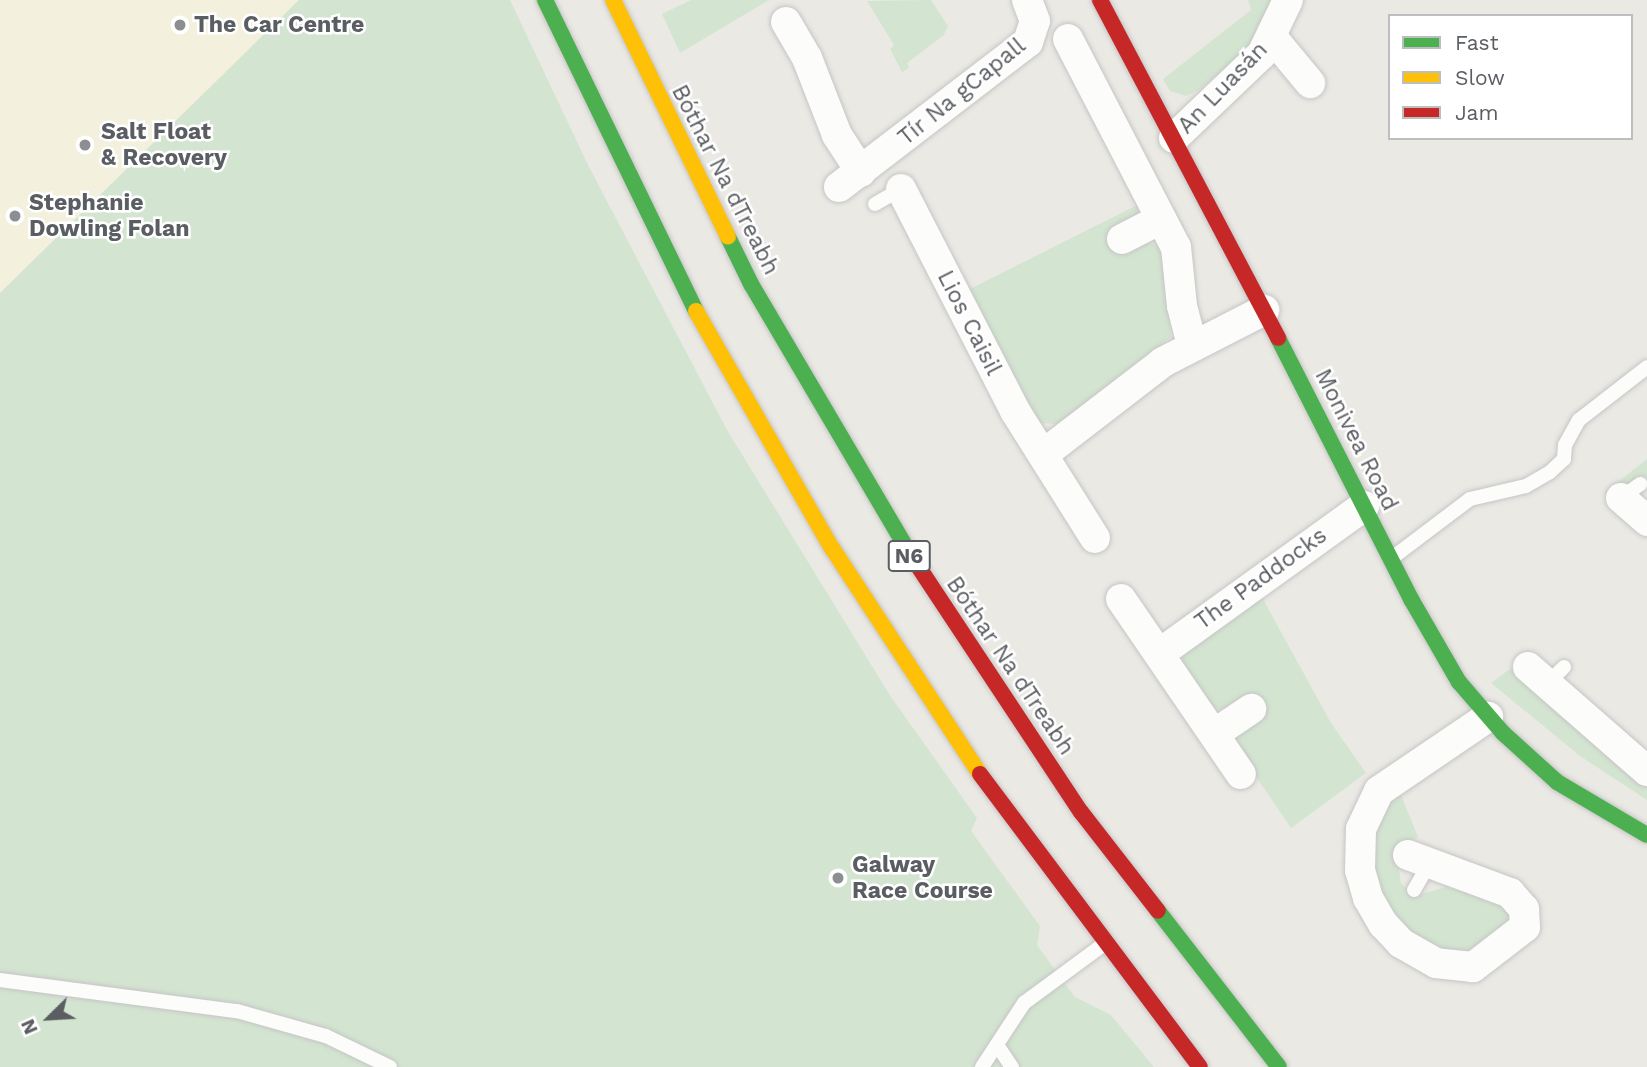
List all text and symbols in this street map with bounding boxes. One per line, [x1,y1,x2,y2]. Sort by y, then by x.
place label: The Car Centre [194,11,365,39]
legend [1388,14,1633,140]
marker: The Car Centre [172,17,188,33]
text: Fast [1455,30,1499,55]
street label: Tír Na gCapall [892,32,1032,152]
street label: An Luasán [1172,36,1274,140]
text: Slow [1455,65,1505,90]
street label: Bóthar Na dTreabh [665,80,785,280]
text: Jam [1455,100,1498,125]
place label: Salt Float & Recovery [101,118,227,172]
marker: Salt Float & Recovery [75,135,95,155]
place label: Stephanie Dowling Folan [29,189,190,243]
marker: Stephanie Dowling Folan [7,208,23,224]
street label: Lios Caisil [931,266,1007,380]
street label: Monivea Road [1308,364,1404,516]
street label: The Paddocks [1190,522,1332,636]
road number: N6 [886,538,932,574]
street label: Bóthar Na dTreabh [940,571,1080,761]
place label: Galway Race Course [852,851,993,905]
marker: Galway Race Course [830,870,846,886]
north arrow [14,983,84,1053]
text: N [16,1016,43,1038]

